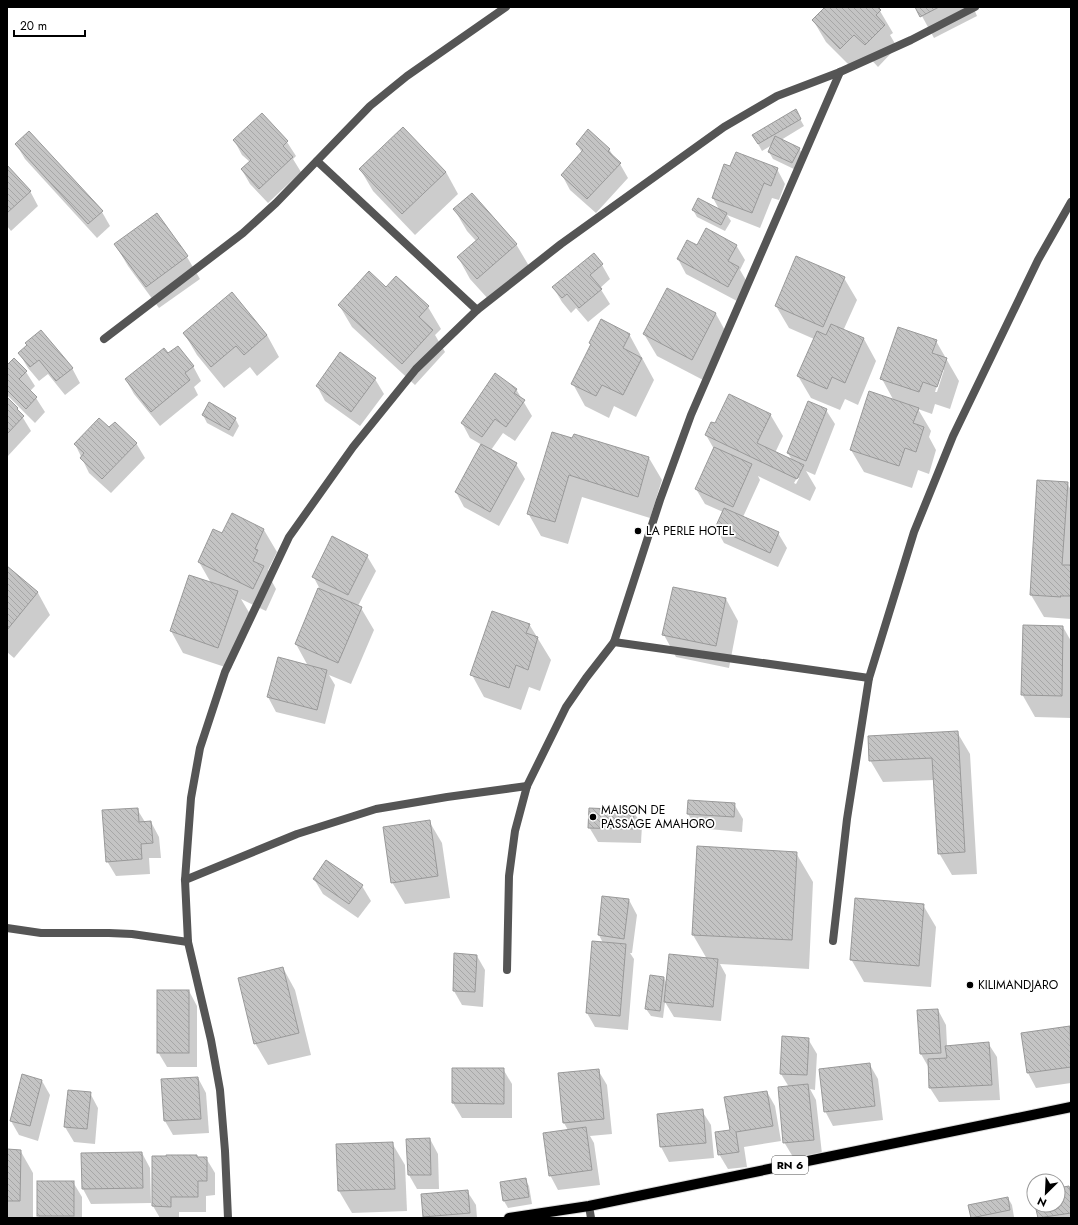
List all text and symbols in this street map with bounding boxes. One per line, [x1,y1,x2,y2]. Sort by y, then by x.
scale bar [14,12,85,38]
text: 20 m [20,17,47,35]
place label: LA PERLE HOTEL [646,522,735,540]
marker: LA PERLE HOTEL [633,526,643,536]
place label: MAISON DE PASSAGE AMAHORO [601,801,715,833]
marker: MAISON DE PASSAGE AMAHORO [588,812,598,822]
place label: KILIMANDJARO [978,976,1058,994]
marker: KILIMANDJARO [965,980,975,990]
road number: RN 6 [772,1156,808,1174]
north arrow [1026,1173,1066,1213]
text: N [1035,1193,1049,1211]

